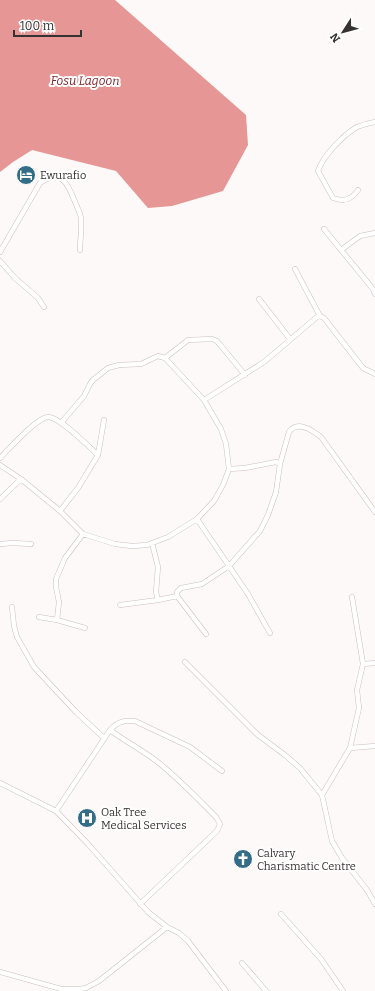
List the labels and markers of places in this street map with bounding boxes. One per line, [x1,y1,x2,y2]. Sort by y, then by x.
hotel icon: Ewurafio [15,164,37,186]
place label: Ewurafio [40,169,86,182]
place label: Oak Tree Medical Services [101,806,186,832]
hospital icon: Oak Tree Medical Services [76,807,98,829]
place label: Calvary Charismatic Centre [257,847,356,873]
church icon: Calvary Charismatic Centre [232,848,254,870]

